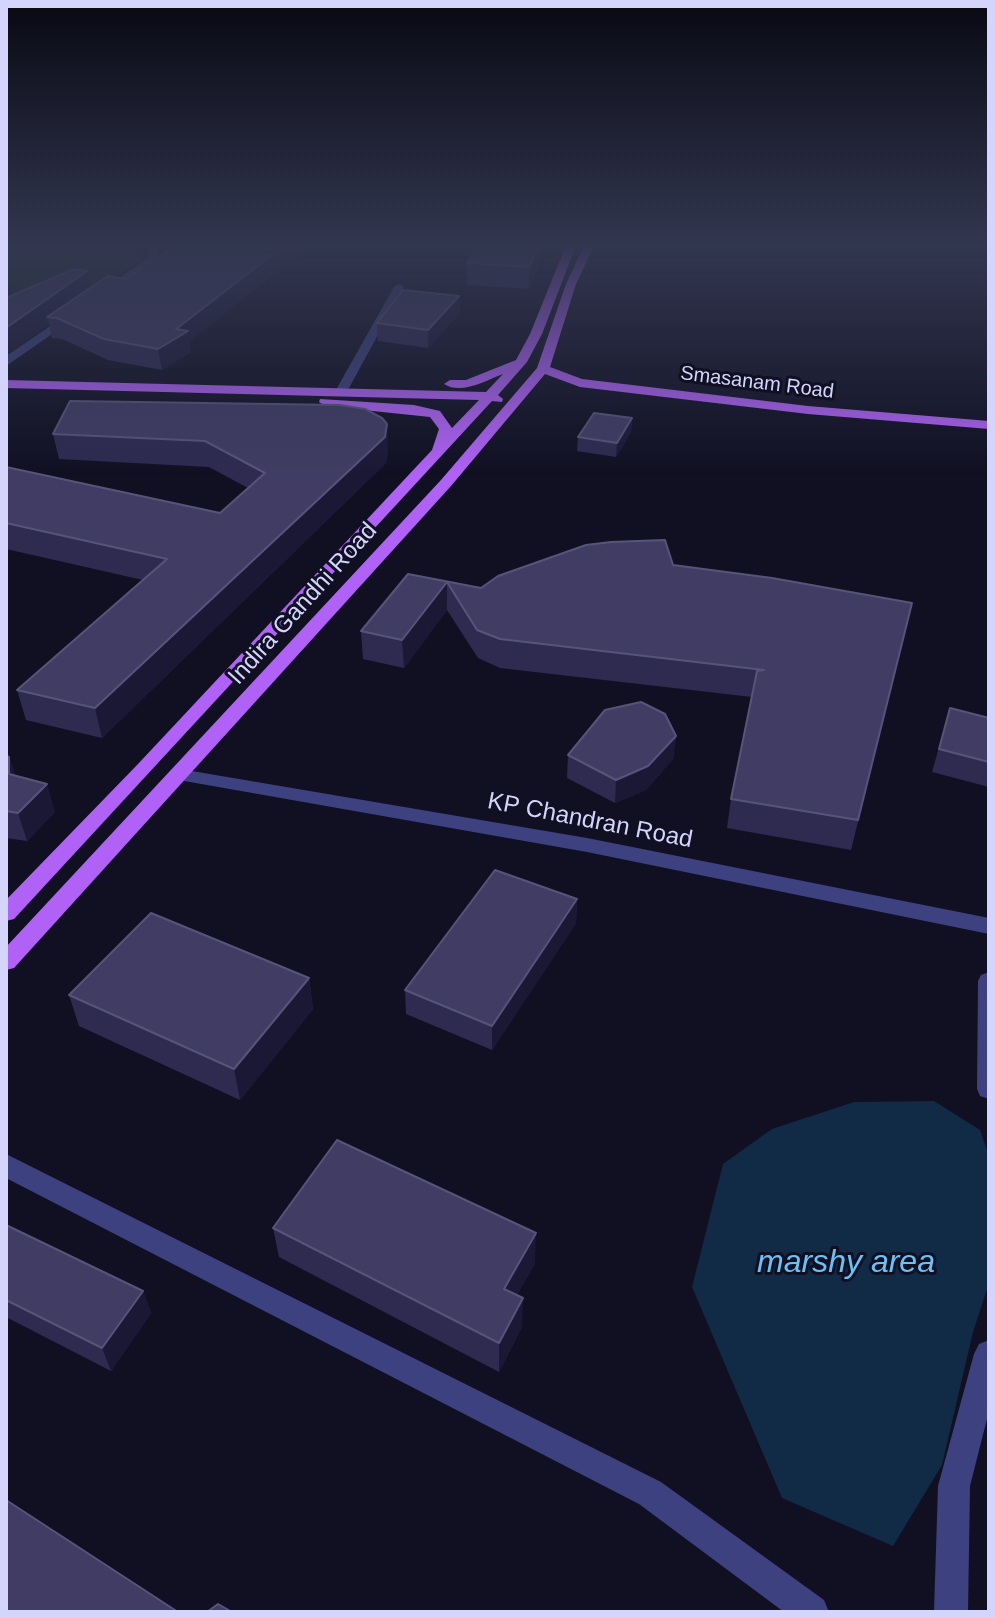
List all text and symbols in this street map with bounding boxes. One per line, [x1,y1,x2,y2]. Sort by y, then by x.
street label: Smasanam Road [679,362,835,404]
street label: Indira Gandhi Road [223,517,383,691]
street label: KP Chandran Road [485,787,695,855]
water label: marshy area [757,1244,935,1282]

